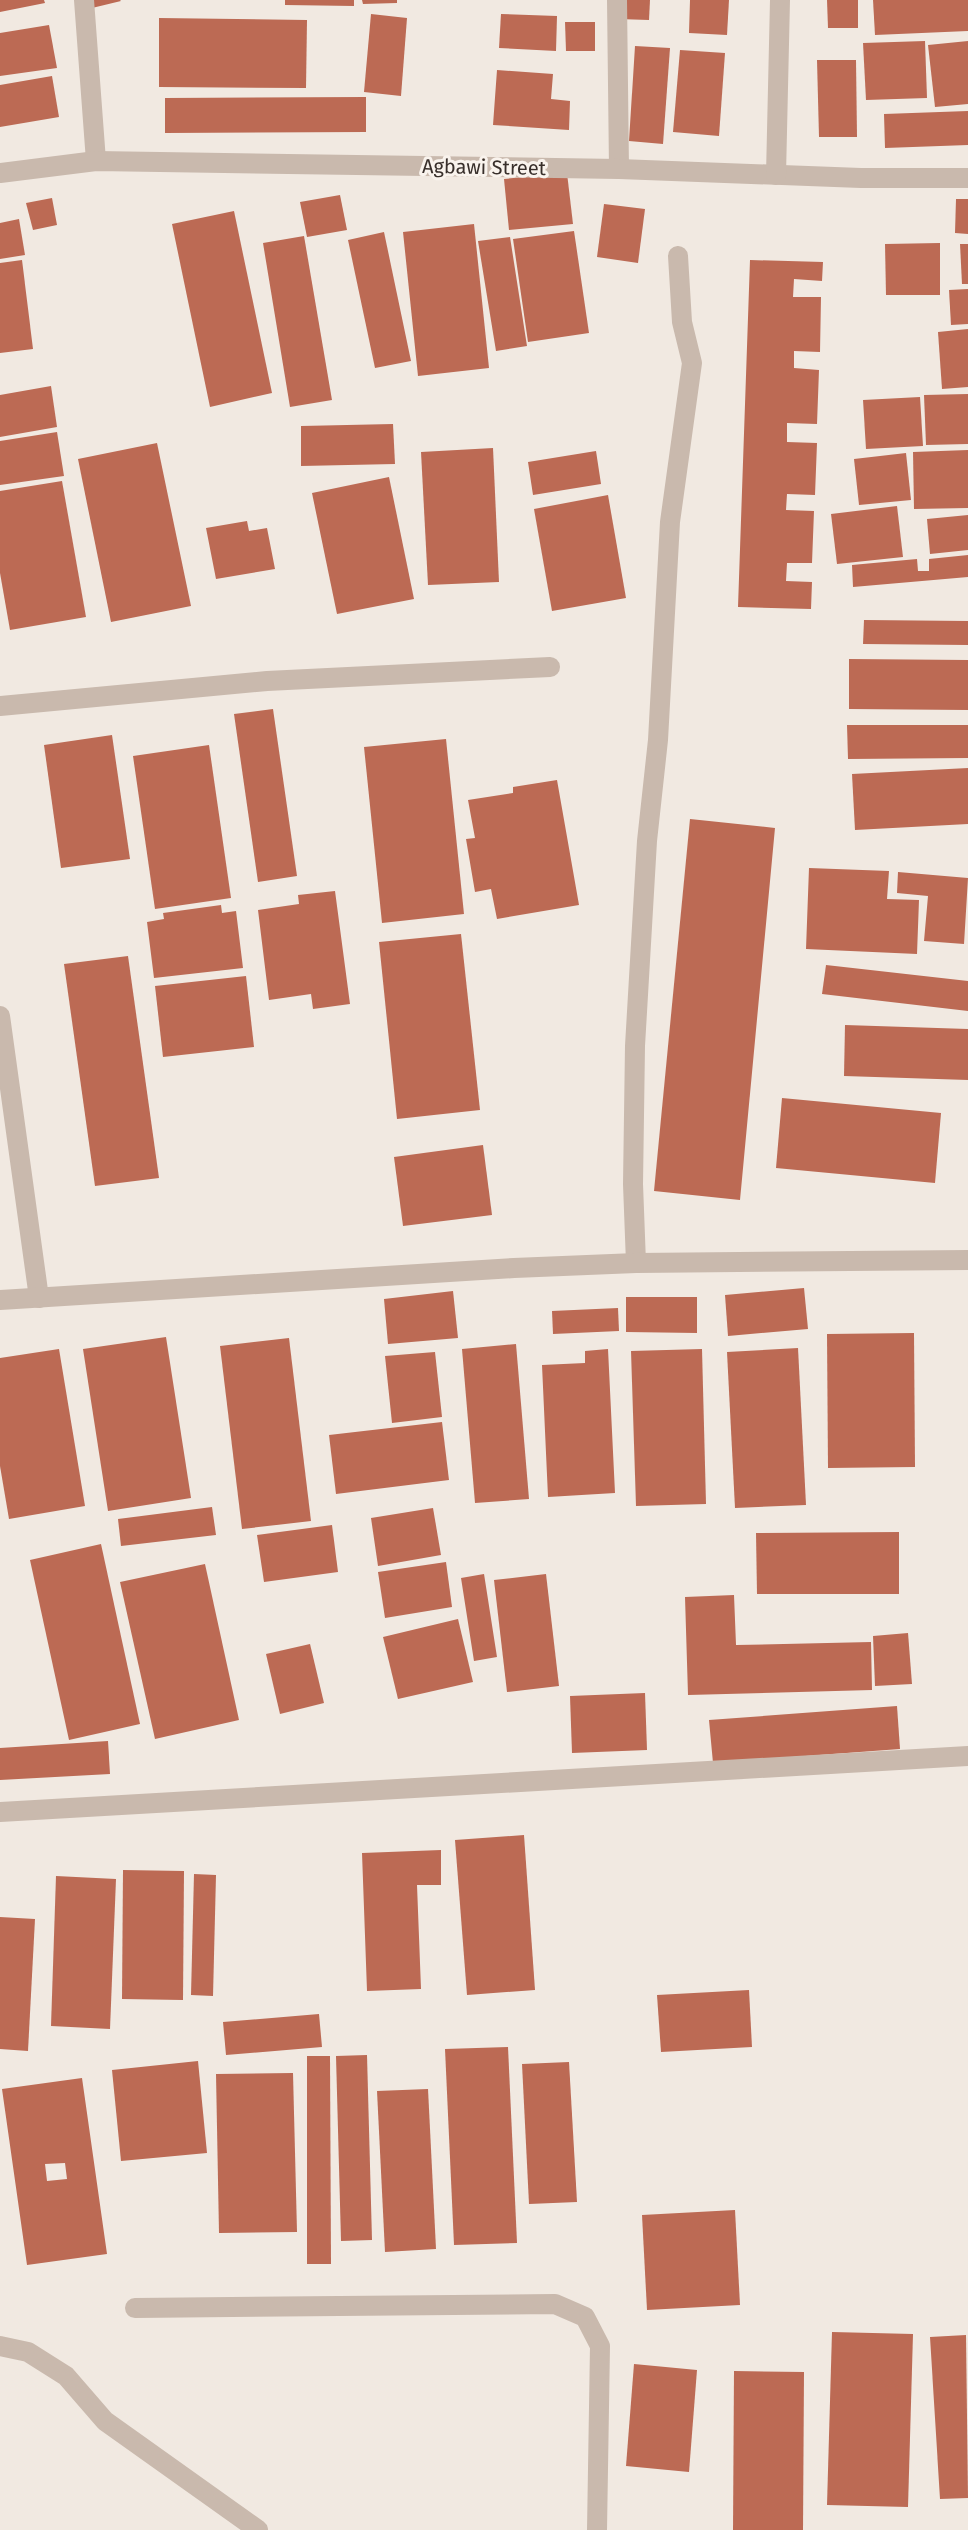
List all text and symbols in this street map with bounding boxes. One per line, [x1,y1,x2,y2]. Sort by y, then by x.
street label: Agbawi Street [422,154,547,180]

